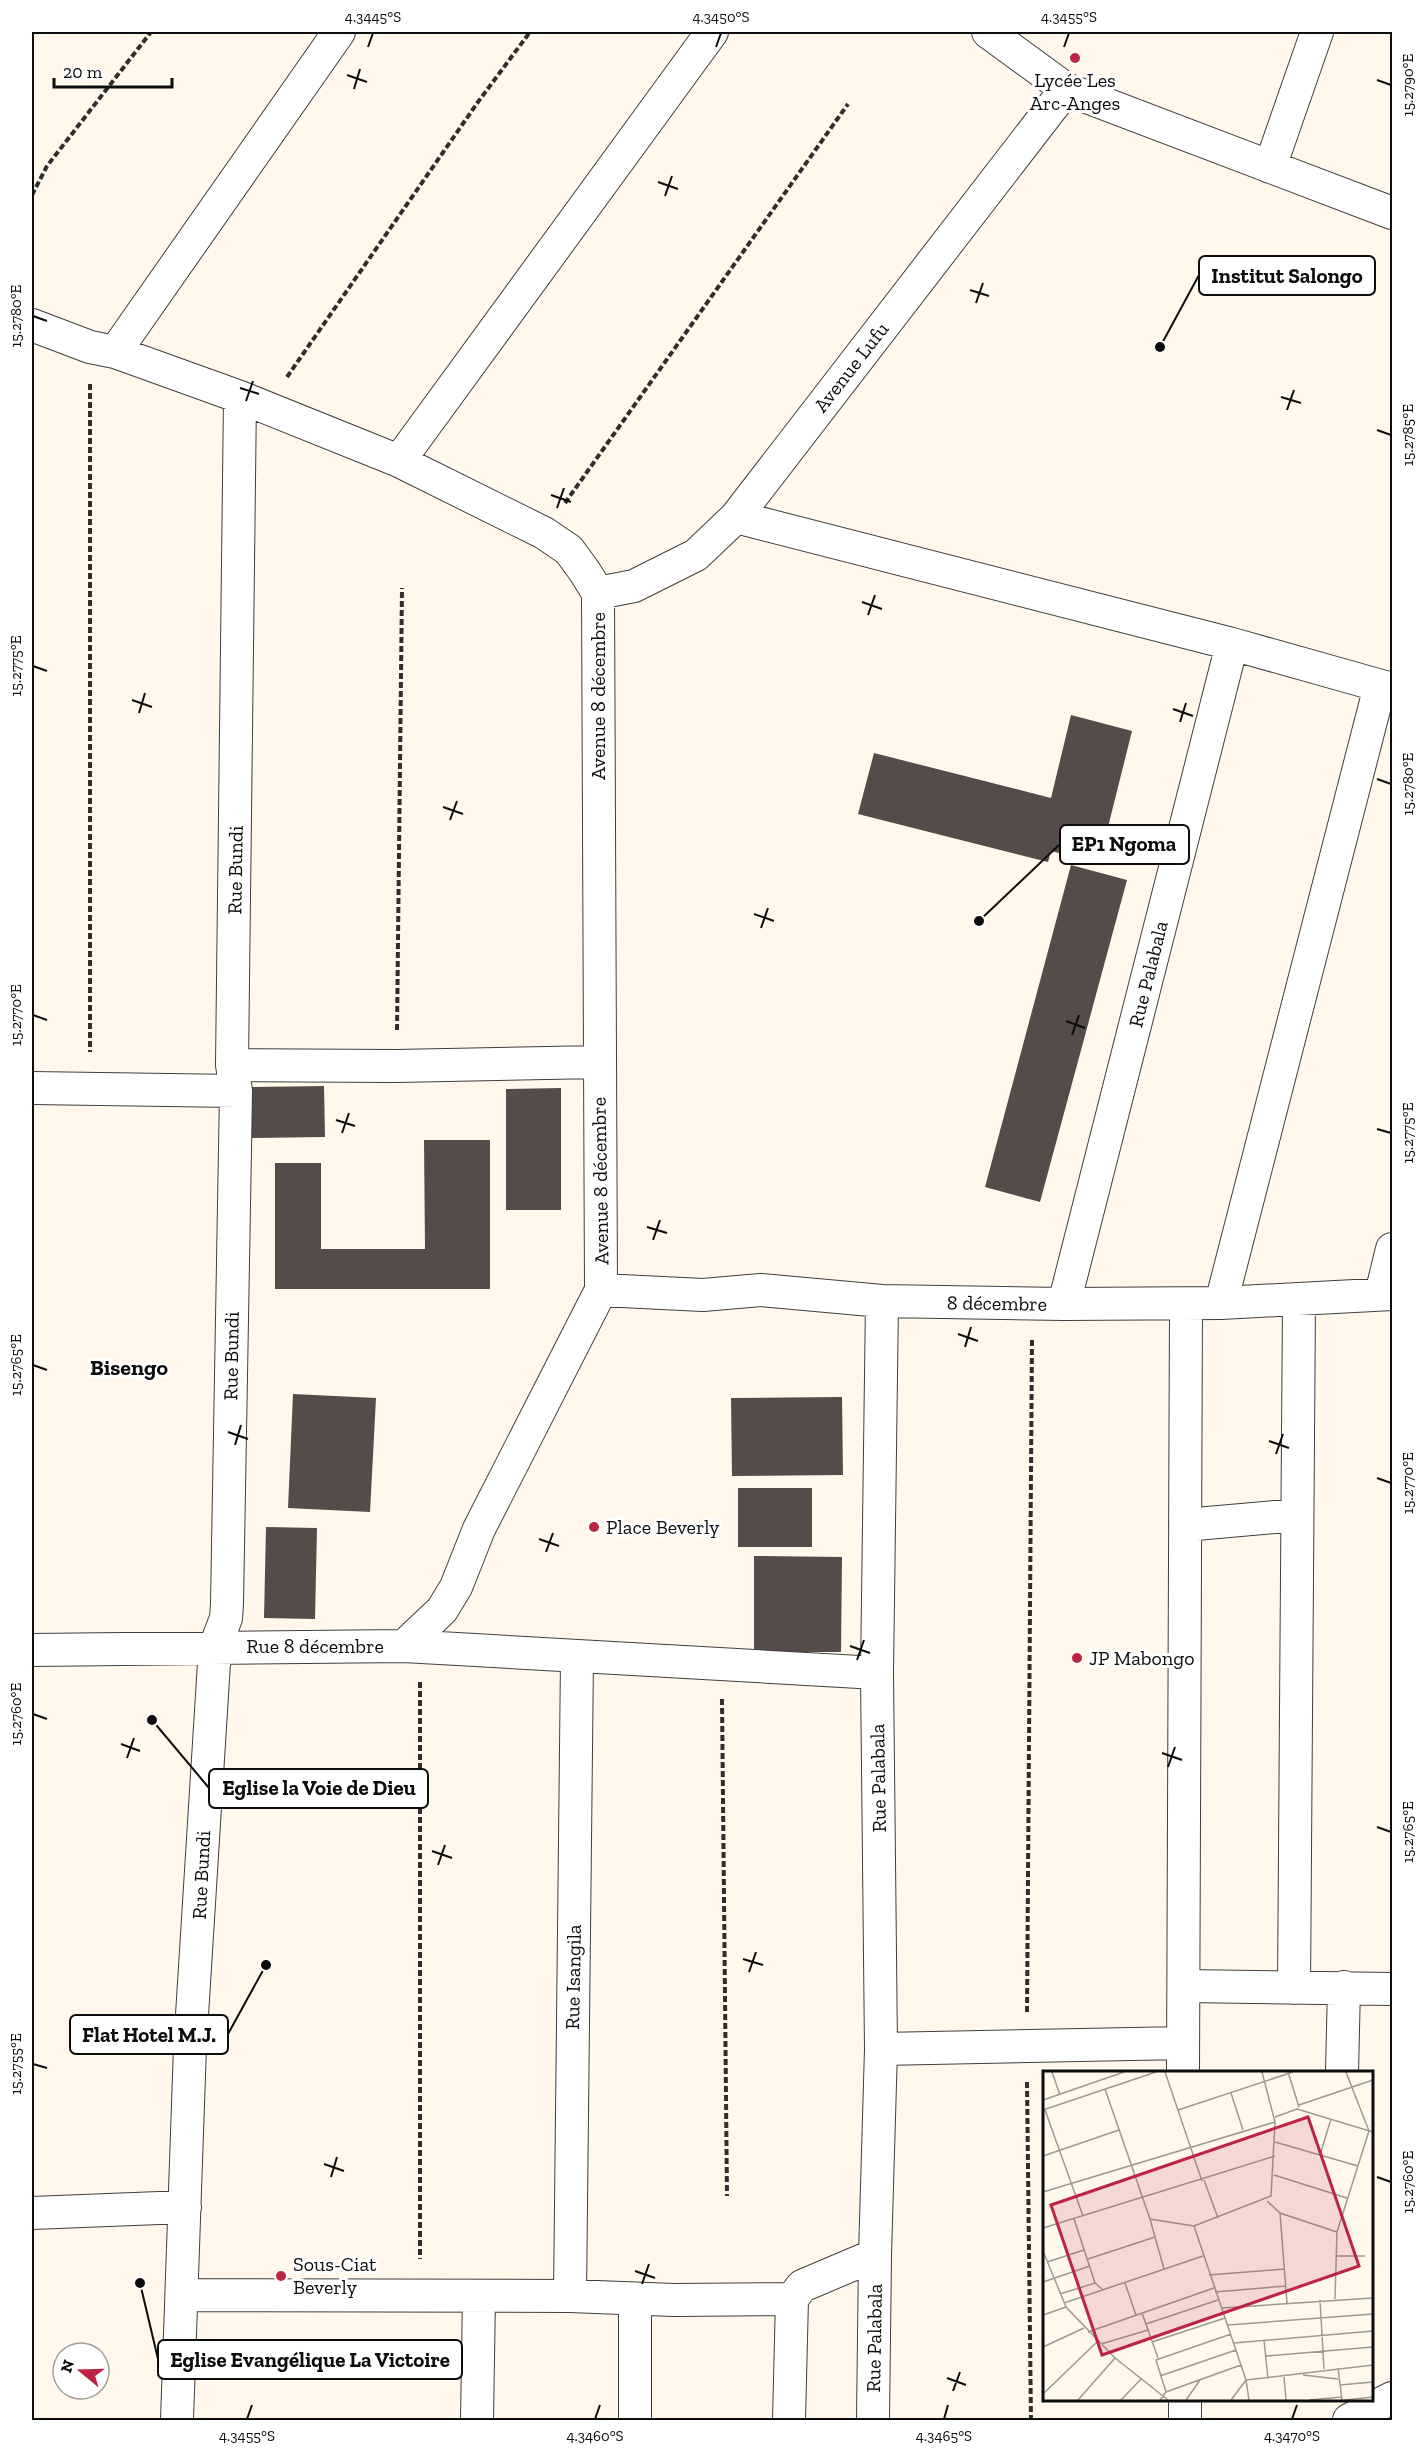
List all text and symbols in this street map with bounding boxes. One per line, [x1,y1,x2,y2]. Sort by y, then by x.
text: 4.3445°S [345,8,401,26]
text: 4.3450°S [693,8,749,26]
text: 4.3455°S [1041,8,1097,26]
scale bar [54,51,172,89]
marker: Lycée Les Arc-Anges [1068,51,1082,65]
text: 15.2790°E [1399,53,1417,116]
text: 20 m [63,61,103,83]
place label: Lycée Les Arc-Anges [1030,68,1120,115]
callout: Institut Salongo [1199,256,1375,295]
text: Institut Salongo [1211,263,1363,288]
text: 15.2780°E [7,284,25,347]
street label: Avenue Lufu [808,317,894,417]
text: 15.2785°E [1399,404,1417,466]
street label: Avenue 8 décembre [586,612,610,780]
text: 15.2775°E [7,635,25,696]
text: 15.2780°E [1399,752,1417,815]
street label: Rue Bundi [222,825,248,915]
callout: EP1 Ngoma [1060,825,1189,864]
text: EP1 Ngoma [1072,831,1177,856]
street label: Rue Palabala [1123,918,1173,1030]
text: 15.2770°E [7,984,25,1046]
street label: Avenue 8 décembre [587,1097,613,1265]
text: 15.2775°E [1399,1102,1417,1163]
street label: 8 décembre [947,1290,1047,1316]
street label: Rue Bundi [218,1311,244,1401]
text: 15.2765°E [7,1334,25,1396]
district label: Bisengo [90,1354,169,1381]
text: 15.2770°E [1399,1452,1417,1514]
place label: Place Beverly [606,1515,720,1539]
marker: Place Beverly [587,1520,601,1534]
street label: Rue 8 décembre [246,1634,384,1658]
place label: JP Mabongo [1089,1646,1194,1670]
marker: JP Mabongo [1070,1651,1084,1665]
text: 15.2760°E [7,1682,25,1745]
street label: Rue Palabala [865,1723,891,1833]
callout: Eglise la Voie de Dieu [209,1769,428,1808]
text: Eglise la Voie de Dieu [222,1775,416,1800]
text: 15.2765°E [1399,1801,1417,1863]
street label: Rue Bundi [187,1830,215,1920]
street label: Rue Isangila [560,1924,586,2030]
callout: Flat Hotel M.J. [70,2015,228,2054]
text: Flat Hotel M.J. [82,2022,216,2047]
text: 15.2755°E [7,2033,25,2095]
inset map [1043,2071,1373,2401]
text: 15.2760°E [1399,2150,1417,2213]
place label: Sous-Ciat Beverly [293,2252,377,2299]
marker: Sous-Ciat Beverly [274,2269,288,2283]
street label: Rue Palabala [861,2283,887,2393]
callout: Eglise Evangélique La Victoire [158,2340,462,2379]
north arrow [51,2341,111,2401]
text: Eglise Evangélique La Victoire [170,2347,450,2372]
text: N [56,2357,78,2375]
text: 4.3455°S [219,2427,275,2445]
text: 4.3460°S [566,2427,624,2445]
text: 4.3465°S [916,2427,972,2445]
text: 4.3470°S [1264,2427,1320,2445]

